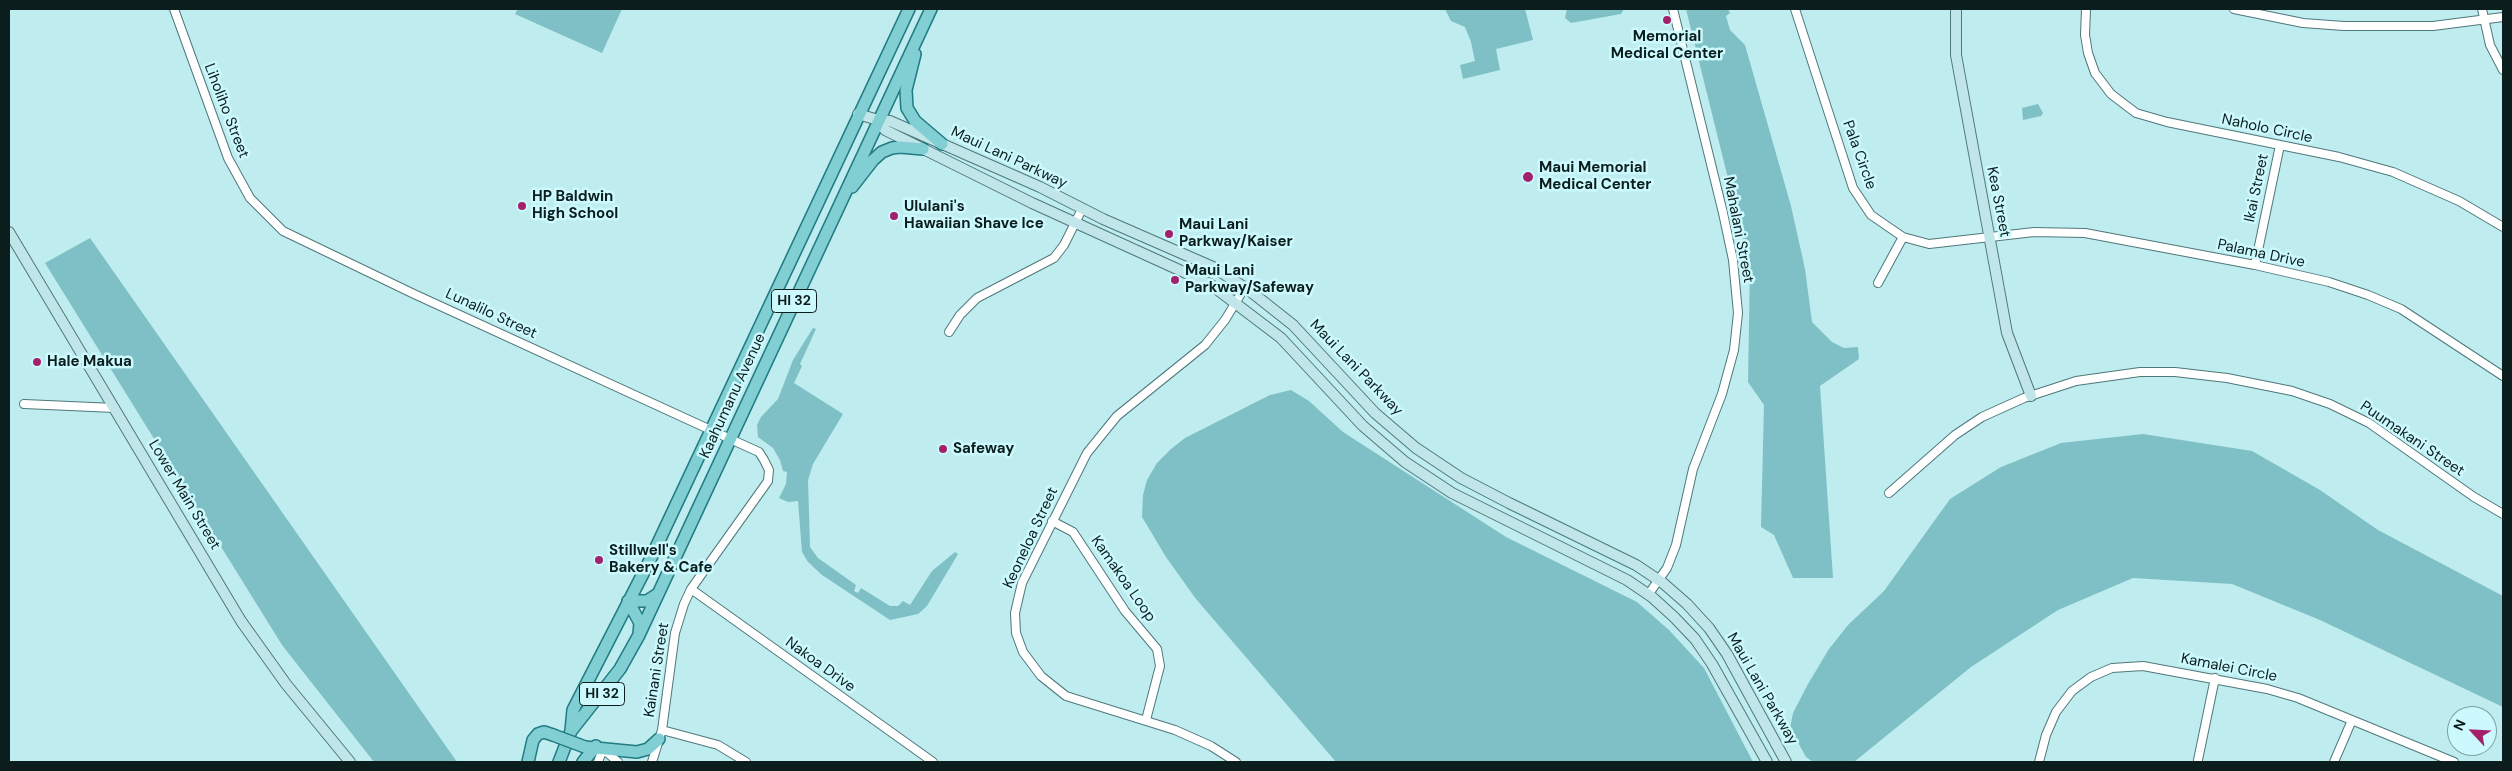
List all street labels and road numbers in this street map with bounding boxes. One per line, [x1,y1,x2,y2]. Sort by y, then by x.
street label: Liholiho Street [200,61,252,161]
street label: Naholo Circle [2220,111,2314,147]
street label: Pala Circle [1838,118,1880,192]
street label: Maui Lani Parkway [948,123,1070,193]
street label: Ikai Street [2241,152,2273,224]
street label: Kea Street [1982,165,2014,239]
street label: Mahalani Street [1719,175,1757,285]
street label: Palama Drive [2216,236,2306,272]
street label: Lunalilo Street [442,285,540,343]
road number: HI 32 [772,290,816,312]
street label: Maui Lani Parkway [1306,316,1406,420]
street label: Kaahumanu Avenue [696,331,770,461]
street label: Puumakani Street [2356,397,2468,481]
street label: Lower Main Street [144,437,224,553]
street label: Keoneloa Street [1000,484,1062,592]
street label: Kamakoa Loop [1087,532,1159,626]
street label: Kainani Street [641,621,673,719]
street label: Maui Lani Parkway [1723,630,1801,748]
street label: Nakoa Drive [781,634,859,696]
street label: Kamalei Circle [2179,650,2279,686]
road number: HI 32 [580,682,624,706]

